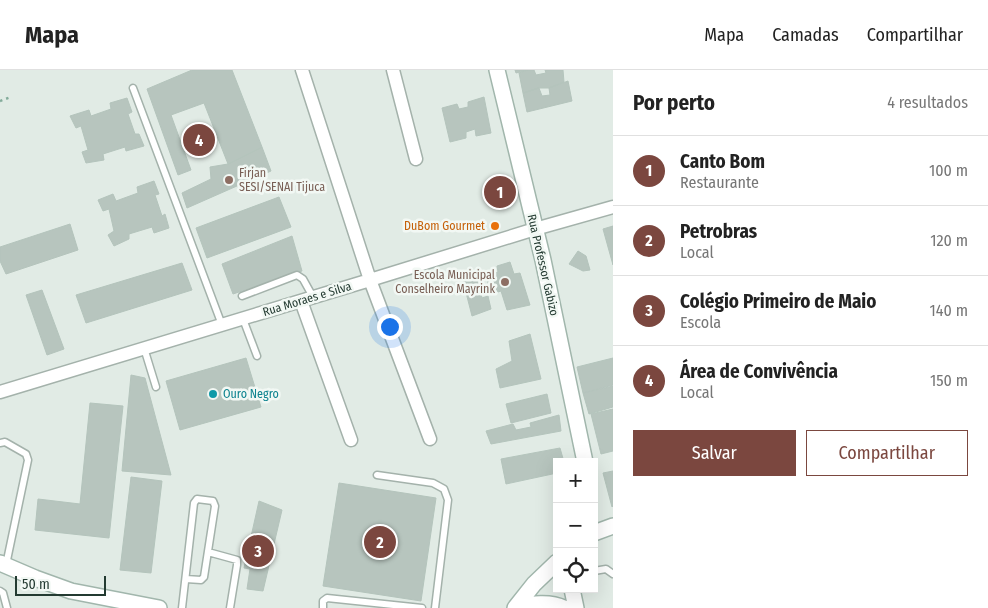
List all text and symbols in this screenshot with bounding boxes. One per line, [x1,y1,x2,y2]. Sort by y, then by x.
text: Mapa [25,21,79,49]
text: Mapa [704,24,744,46]
text: Camadas [772,24,839,46]
text: Compartilhar [867,24,963,46]
text: Por perto [633,90,715,116]
text: 4 resultados [887,93,968,112]
pin: 4 [183,121,215,159]
text: Canto Bom [680,150,765,173]
text: 1 [646,161,652,180]
text: 100 m [929,161,968,180]
place label: Firjan SESI/SENAI Tijuca [239,166,325,194]
pin: 1 [484,173,516,211]
text: Restaurante [680,173,759,192]
marker: Firjan SESI/SENAI Tijuca [223,174,235,186]
street label: Rua Professor Gabizo [525,213,561,317]
place label: DuBom Gourmet [404,219,485,233]
marker: DuBom Gourmet [489,220,501,232]
text: Petrobras [680,220,757,243]
text: 2 [645,231,653,250]
text: 120 m [930,231,968,250]
text: Local [680,243,714,262]
place label: Escola Municipal Conselheiro Mayrink [395,268,495,296]
marker: Escola Municipal Conselheiro Mayrink [499,276,511,288]
street label: Rua Moraes e Silva [261,279,353,319]
text: Colégio Primeiro de Maio [680,290,876,313]
text: 3 [645,301,653,320]
text: 140 m [930,301,968,320]
text: Escola [680,313,721,332]
your location [377,314,403,340]
text: Área de Convivência [680,360,838,383]
text: 4 [645,371,653,390]
text: 150 m [930,371,968,390]
text: Local [680,383,714,402]
place label: Ouro Negro [223,387,279,401]
marker: Ouro Negro [207,388,219,400]
button: Salvar [633,430,796,476]
button: Compartilhar [806,430,968,476]
map controls [553,458,598,593]
button: + [553,458,598,503]
button: − [553,503,598,548]
pin: 2 [364,523,396,561]
pin: 3 [242,532,274,570]
button: locate [553,548,598,593]
scale bar [15,573,106,596]
text: 50 m [22,576,50,593]

